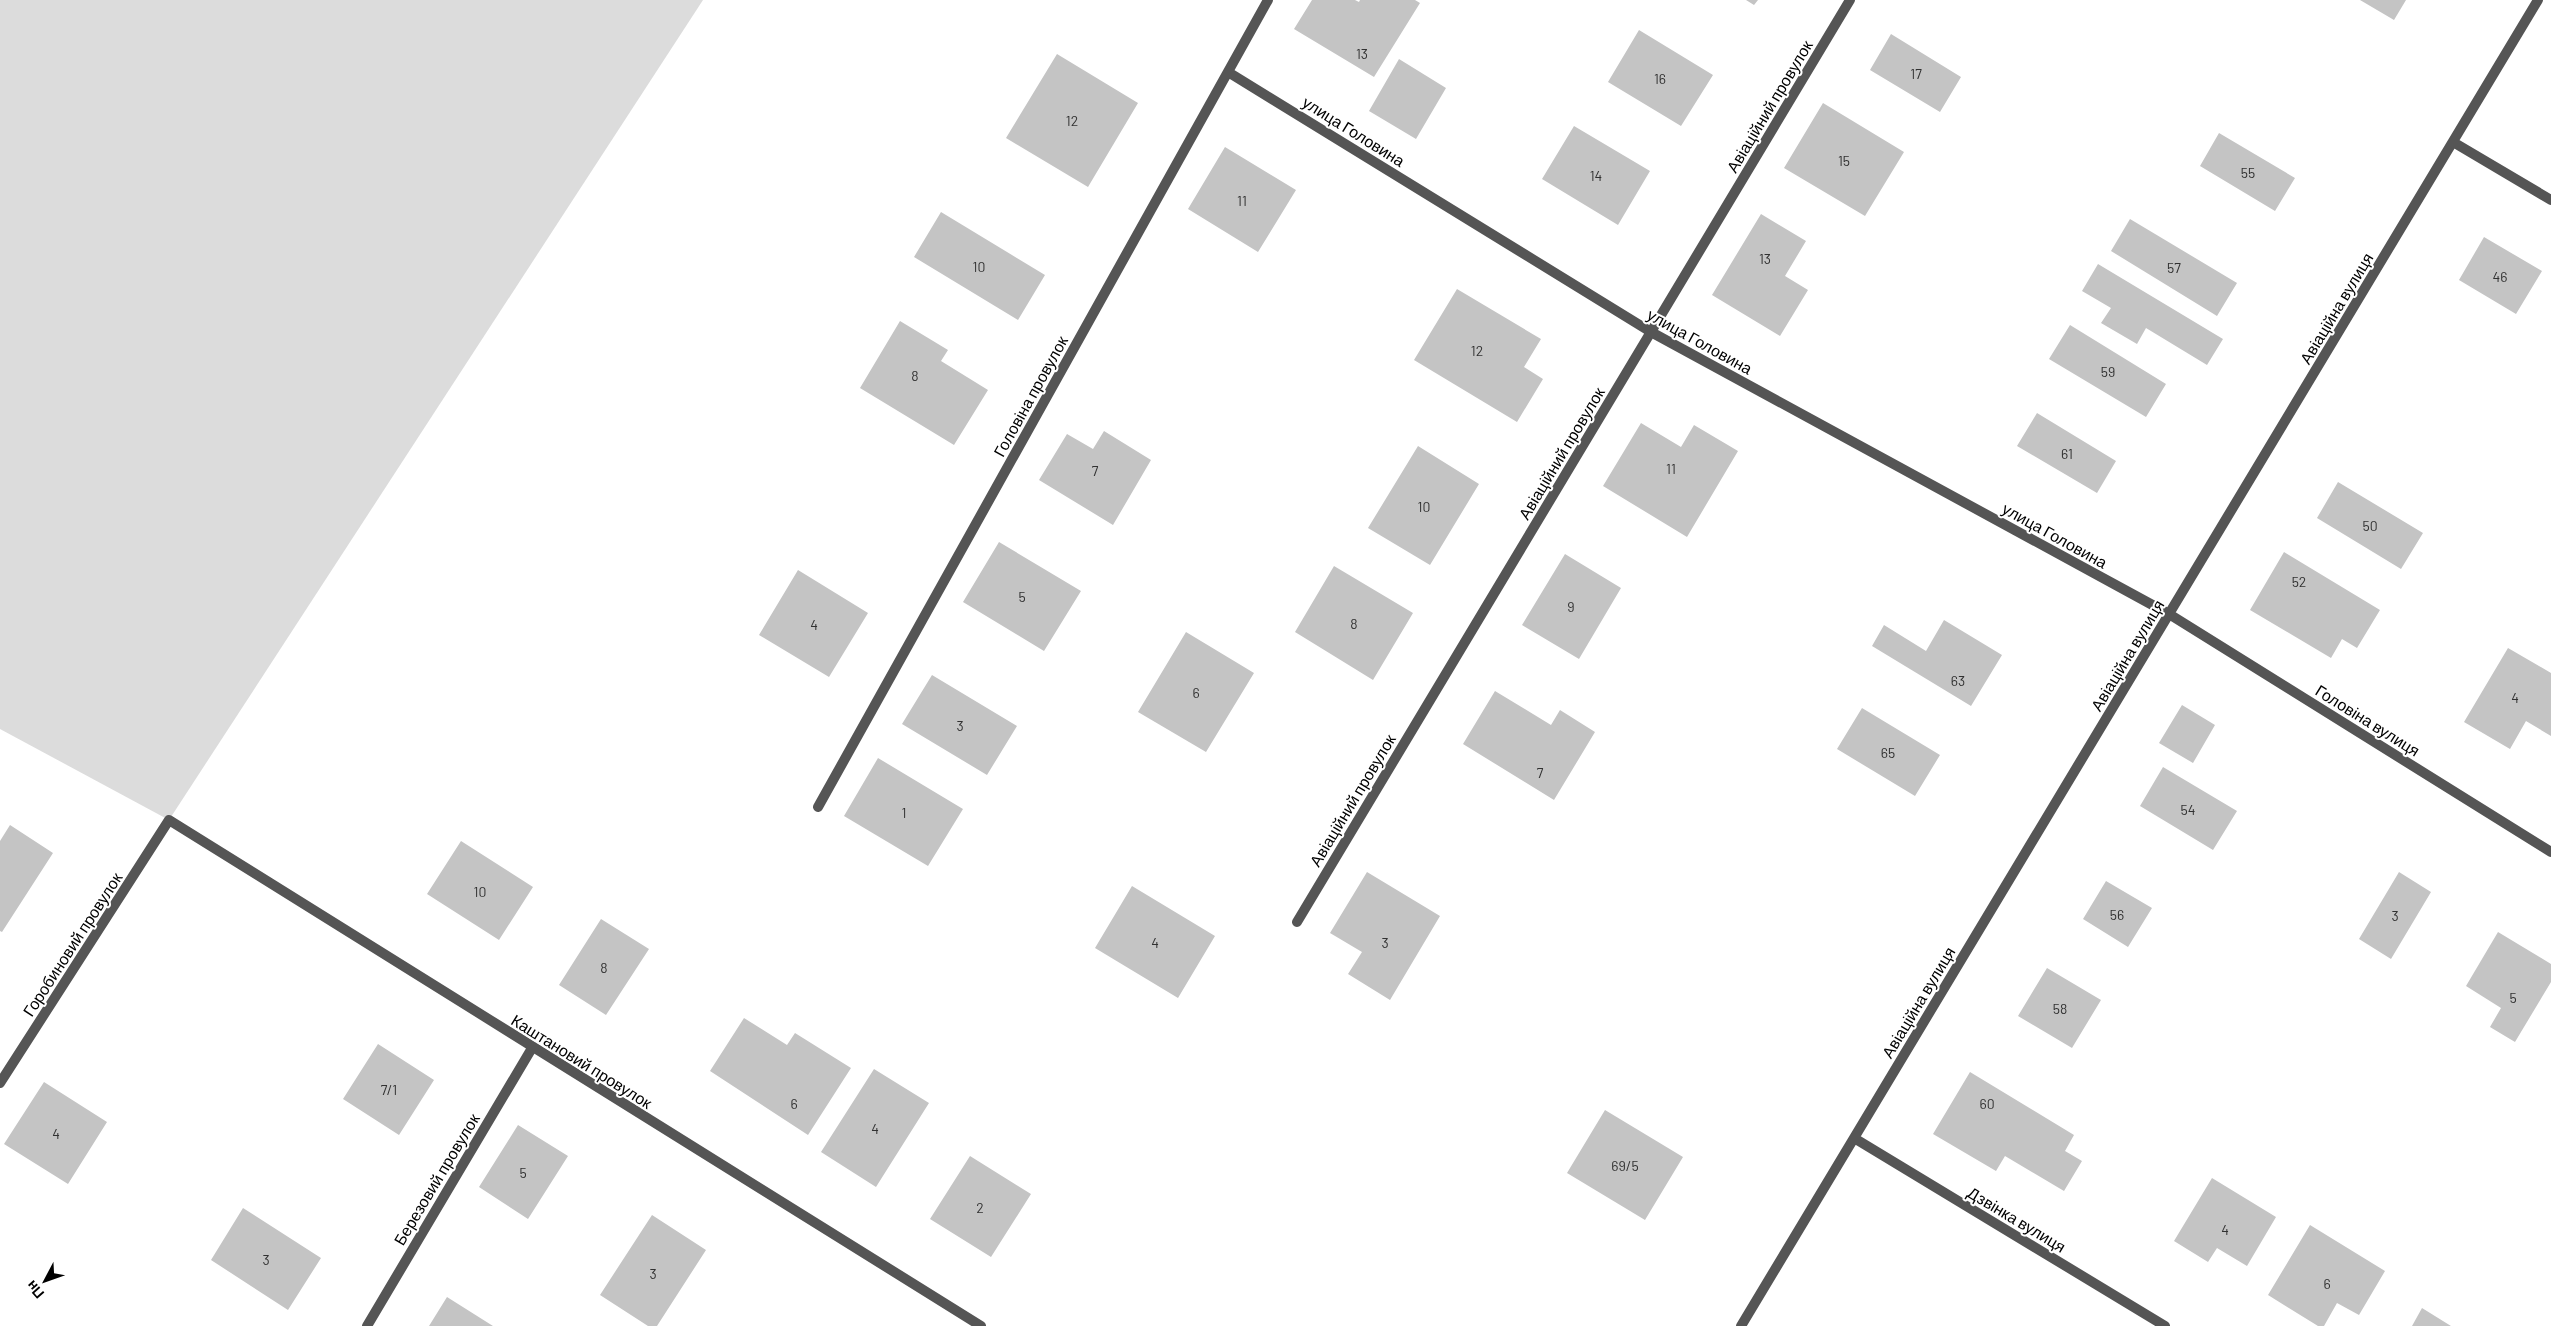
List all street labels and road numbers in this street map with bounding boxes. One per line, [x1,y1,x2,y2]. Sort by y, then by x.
street label: Авіаційний провулок [1722,36,1817,176]
street label: улица Головина [1299,92,1409,170]
street label: Авіаційна вулиця [2295,249,2377,367]
street label: улица Головина [1644,304,1756,378]
street label: Головіна провулок [989,331,1072,460]
street label: Авіаційний провулок [1514,383,1609,523]
street label: улица Головина [1999,498,2111,572]
street label: Авіаційна вулиця [2086,596,2168,714]
street label: Головіна вулиця [2312,680,2424,760]
street label: Авіаційний провулок [1305,730,1400,870]
street label: Горобиновий провулок [18,868,126,1019]
street label: Авіаційна вулиця [1877,943,1959,1061]
street label: Каштановий провулок [508,1010,657,1113]
street label: Березовий провулок [389,1109,483,1248]
street label: Дзвінка вулиця [1965,1182,2069,1256]

